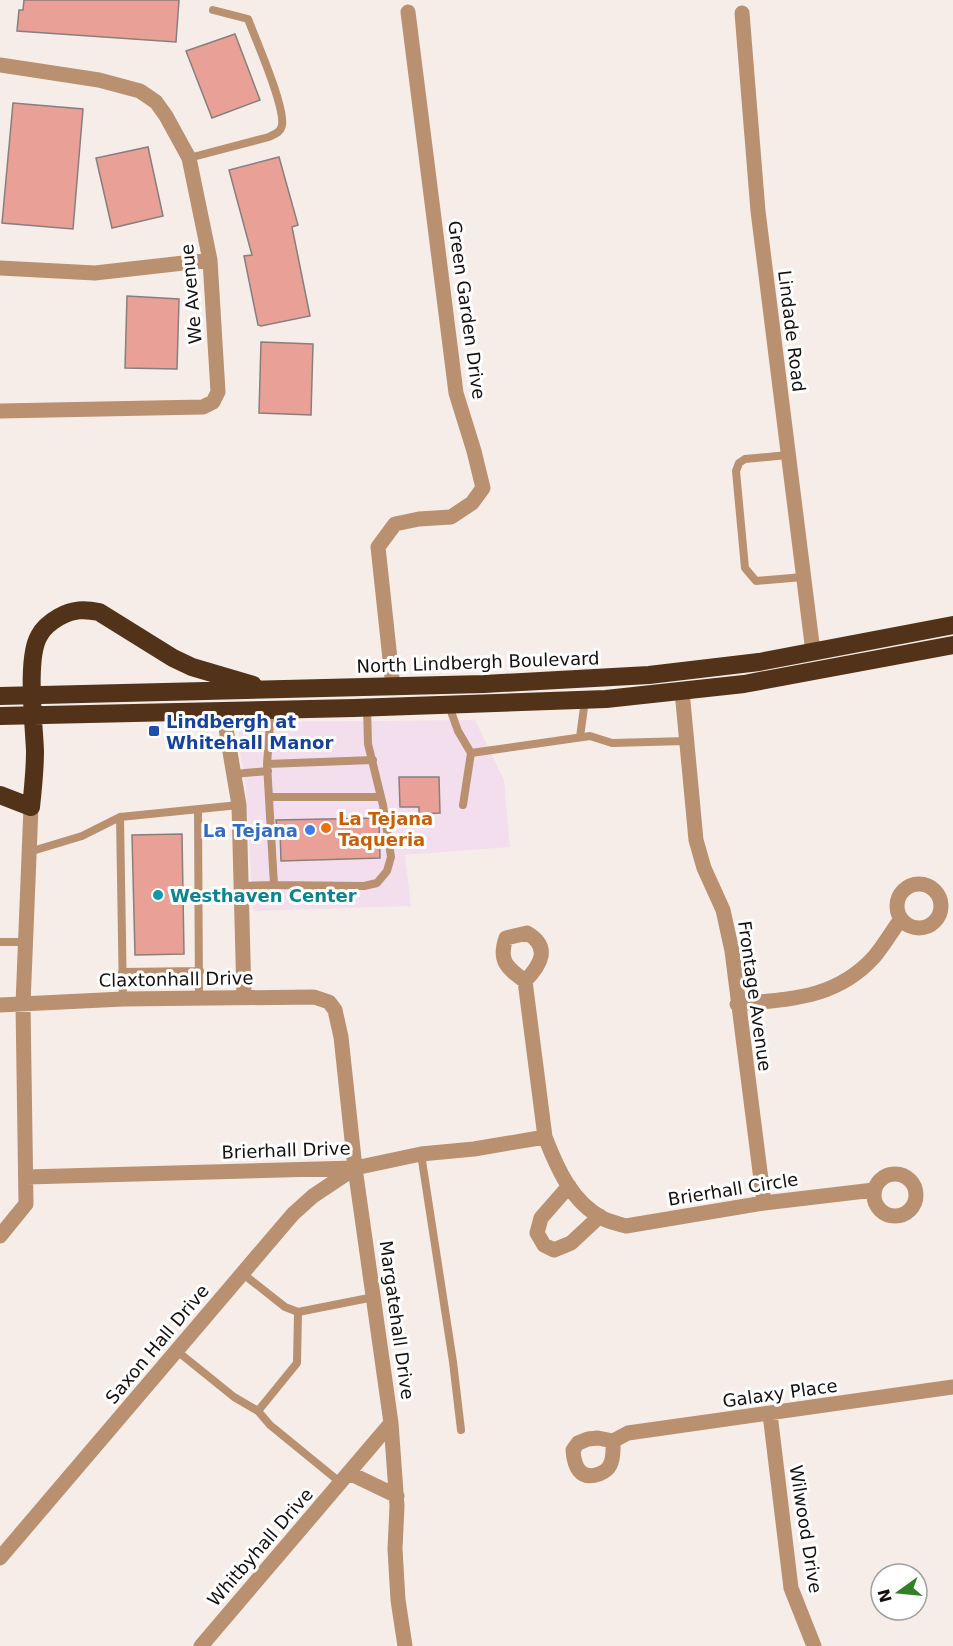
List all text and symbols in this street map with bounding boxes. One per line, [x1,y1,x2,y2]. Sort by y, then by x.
street label: Green Garden Drive [444,219,490,401]
street label: We Avenue [176,243,206,345]
street label: Lindade Road [774,269,810,393]
street label: North Lindbergh Boulevard [356,647,600,677]
place label: Lindbergh at Whitehall Manor [166,711,333,753]
marker: Lindbergh at Whitehall Manor [147,724,161,738]
place label: La Tejana Taqueria [338,808,433,850]
place label: La Tejana [203,820,298,841]
marker: La Tejana Taqueria [319,821,333,835]
marker: La Tejana [303,823,317,837]
place label: Westhaven Center [170,885,357,906]
marker: Westhaven Center [151,888,165,902]
street label: Frontage Avenue [734,919,776,1073]
street label: Claxtonhall Drive [98,967,254,991]
street label: Brierhall Drive [221,1137,351,1163]
street label: Brierhall Circle [666,1168,800,1210]
street label: Margatehall Drive [375,1239,419,1401]
street label: Saxon Hall Drive [101,1280,213,1408]
street label: Galaxy Place [721,1375,839,1411]
street label: Wilwood Drive [786,1464,826,1594]
street label: Whitbyhall Drive [203,1484,317,1610]
north arrow [869,1562,929,1622]
text: N [874,1587,896,1605]

